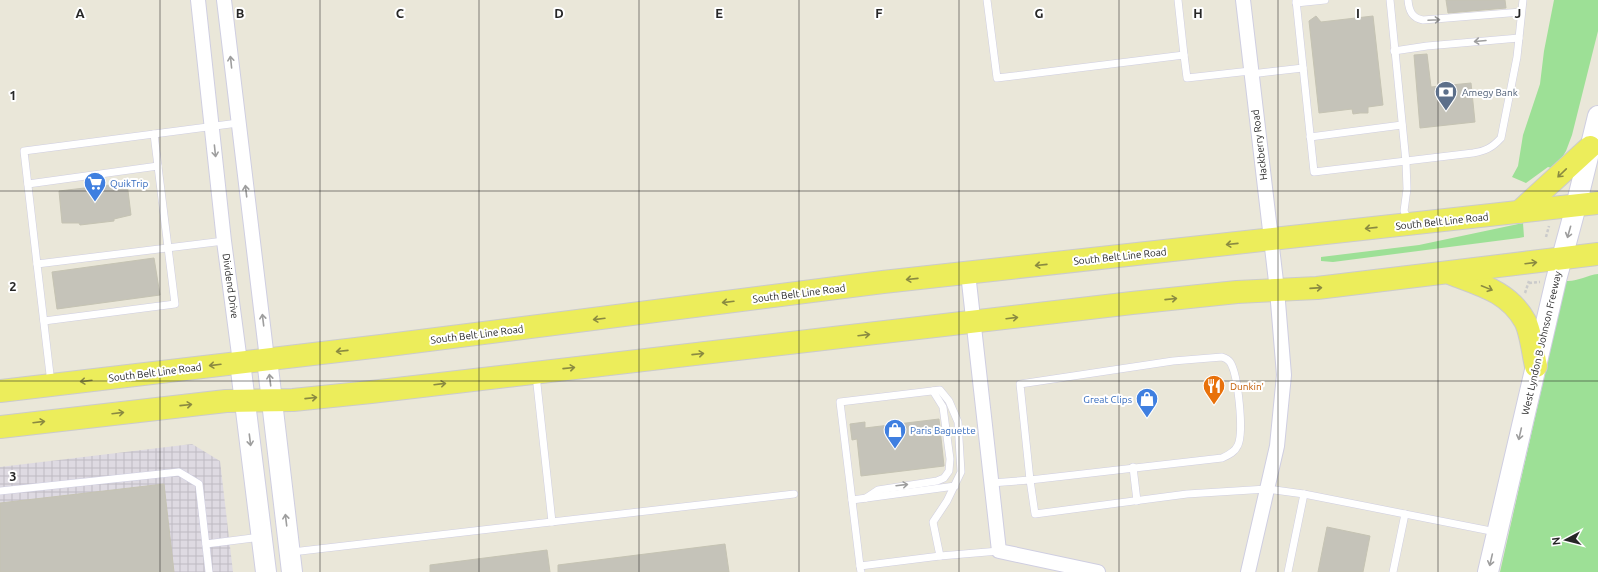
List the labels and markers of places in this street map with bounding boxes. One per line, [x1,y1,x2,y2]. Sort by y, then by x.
bank icon: Amegy Bank [1433,79,1459,112]
place label: Amegy Bank [1462,87,1518,98]
supermarket icon: QuikTrip [82,170,108,203]
place label: QuikTrip [110,178,148,189]
restaurant icon: Dunkin' [1201,373,1227,406]
place label: Dunkin' [1230,381,1264,392]
shop icon: Great Clips [1134,386,1160,419]
place label: Great Clips [1083,394,1132,405]
shop icon: Paris Baguette [882,417,908,450]
place label: Paris Baguette [910,425,976,436]

